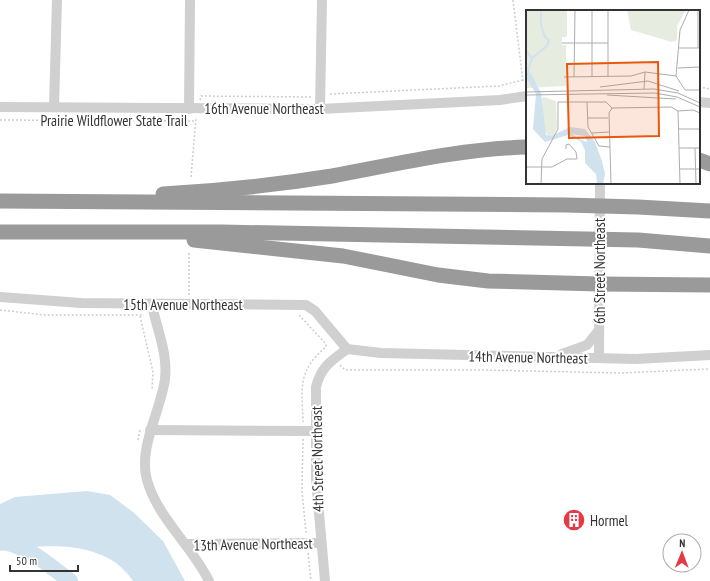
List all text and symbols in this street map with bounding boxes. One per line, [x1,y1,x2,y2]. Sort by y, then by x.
inset map [526,10,700,184]
street label: 16th Avenue Northeast [204,99,324,118]
street label: Prairie Wildflower State Trail [41,111,188,130]
street label: 6th Street Northeast [590,218,609,324]
street label: 15th Avenue Northeast [123,295,243,314]
street label: 14th Avenue Northeast [468,346,588,368]
street label: 4th Street Northeast [307,406,327,512]
building icon: Hormel [561,507,587,533]
place label: Hormel [590,511,629,530]
street label: 13th Avenue Northeast [193,533,313,555]
north arrow [662,533,702,573]
text: N [679,536,685,550]
scale bar [10,547,78,573]
text: 50 m [16,553,37,568]

